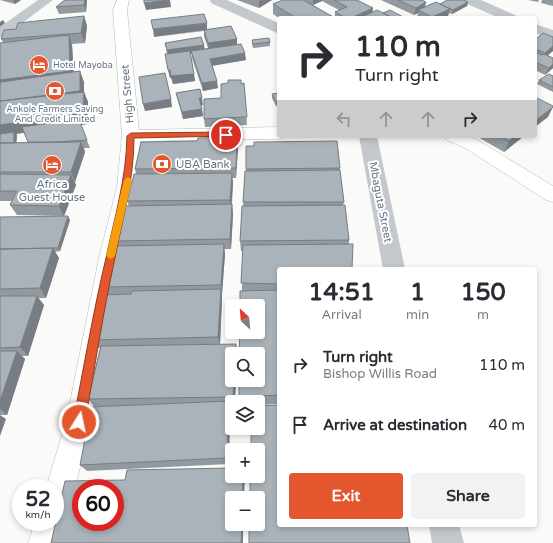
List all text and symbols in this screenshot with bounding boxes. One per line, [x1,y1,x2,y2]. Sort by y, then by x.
text: 110 m [355,30,441,64]
icon: right [289,32,341,84]
hotel icon: Hotel Mayoba [28,54,50,76]
place label: Hotel Mayoba [53,60,113,71]
street label: High Street [118,64,137,124]
text: Turn right [355,64,439,86]
bank icon: Ankole Farmers Saving And Credit Limited [44,80,66,102]
place label: Ankole Farmers Saving And Credit Limited [6,104,104,125]
icon: left [333,108,355,130]
icon: ahead [375,108,397,130]
icon: ahead [417,108,439,130]
icon: right [459,108,481,130]
pin [209,118,243,152]
icon: arrive [215,124,237,146]
bank icon: UBA Bank [151,153,173,175]
hotel icon: Africa Guest House [41,154,63,176]
place label: UBA Bank [176,158,230,171]
street label: Mbaguta Street [366,161,395,244]
place label: Africa Guest House [19,178,85,204]
text: 14:51 [308,278,375,307]
text: 1 [410,278,425,307]
text: 150 [460,278,506,307]
north arrow [225,299,265,339]
map controls [225,299,265,531]
text: Arrival [321,307,362,323]
text: min [406,307,429,323]
text: m [477,307,489,323]
button: search [225,347,265,387]
text: Turn right [323,348,393,366]
icon: right [289,354,311,376]
text: 110 m [479,356,525,374]
text: Bishop Willis Road [323,366,437,382]
button: layers [225,395,265,435]
position arrow [58,401,100,443]
icon: arrive [289,414,311,436]
text: Arrive at destination [323,416,467,434]
text: 40 m [488,416,525,434]
button: + [225,443,265,483]
button: Exit [289,473,403,519]
button: Share [411,473,525,519]
speed limit sign: 60 [72,479,124,531]
text: 52 [25,488,51,512]
button: − [225,491,265,531]
text: km/h [25,509,51,521]

